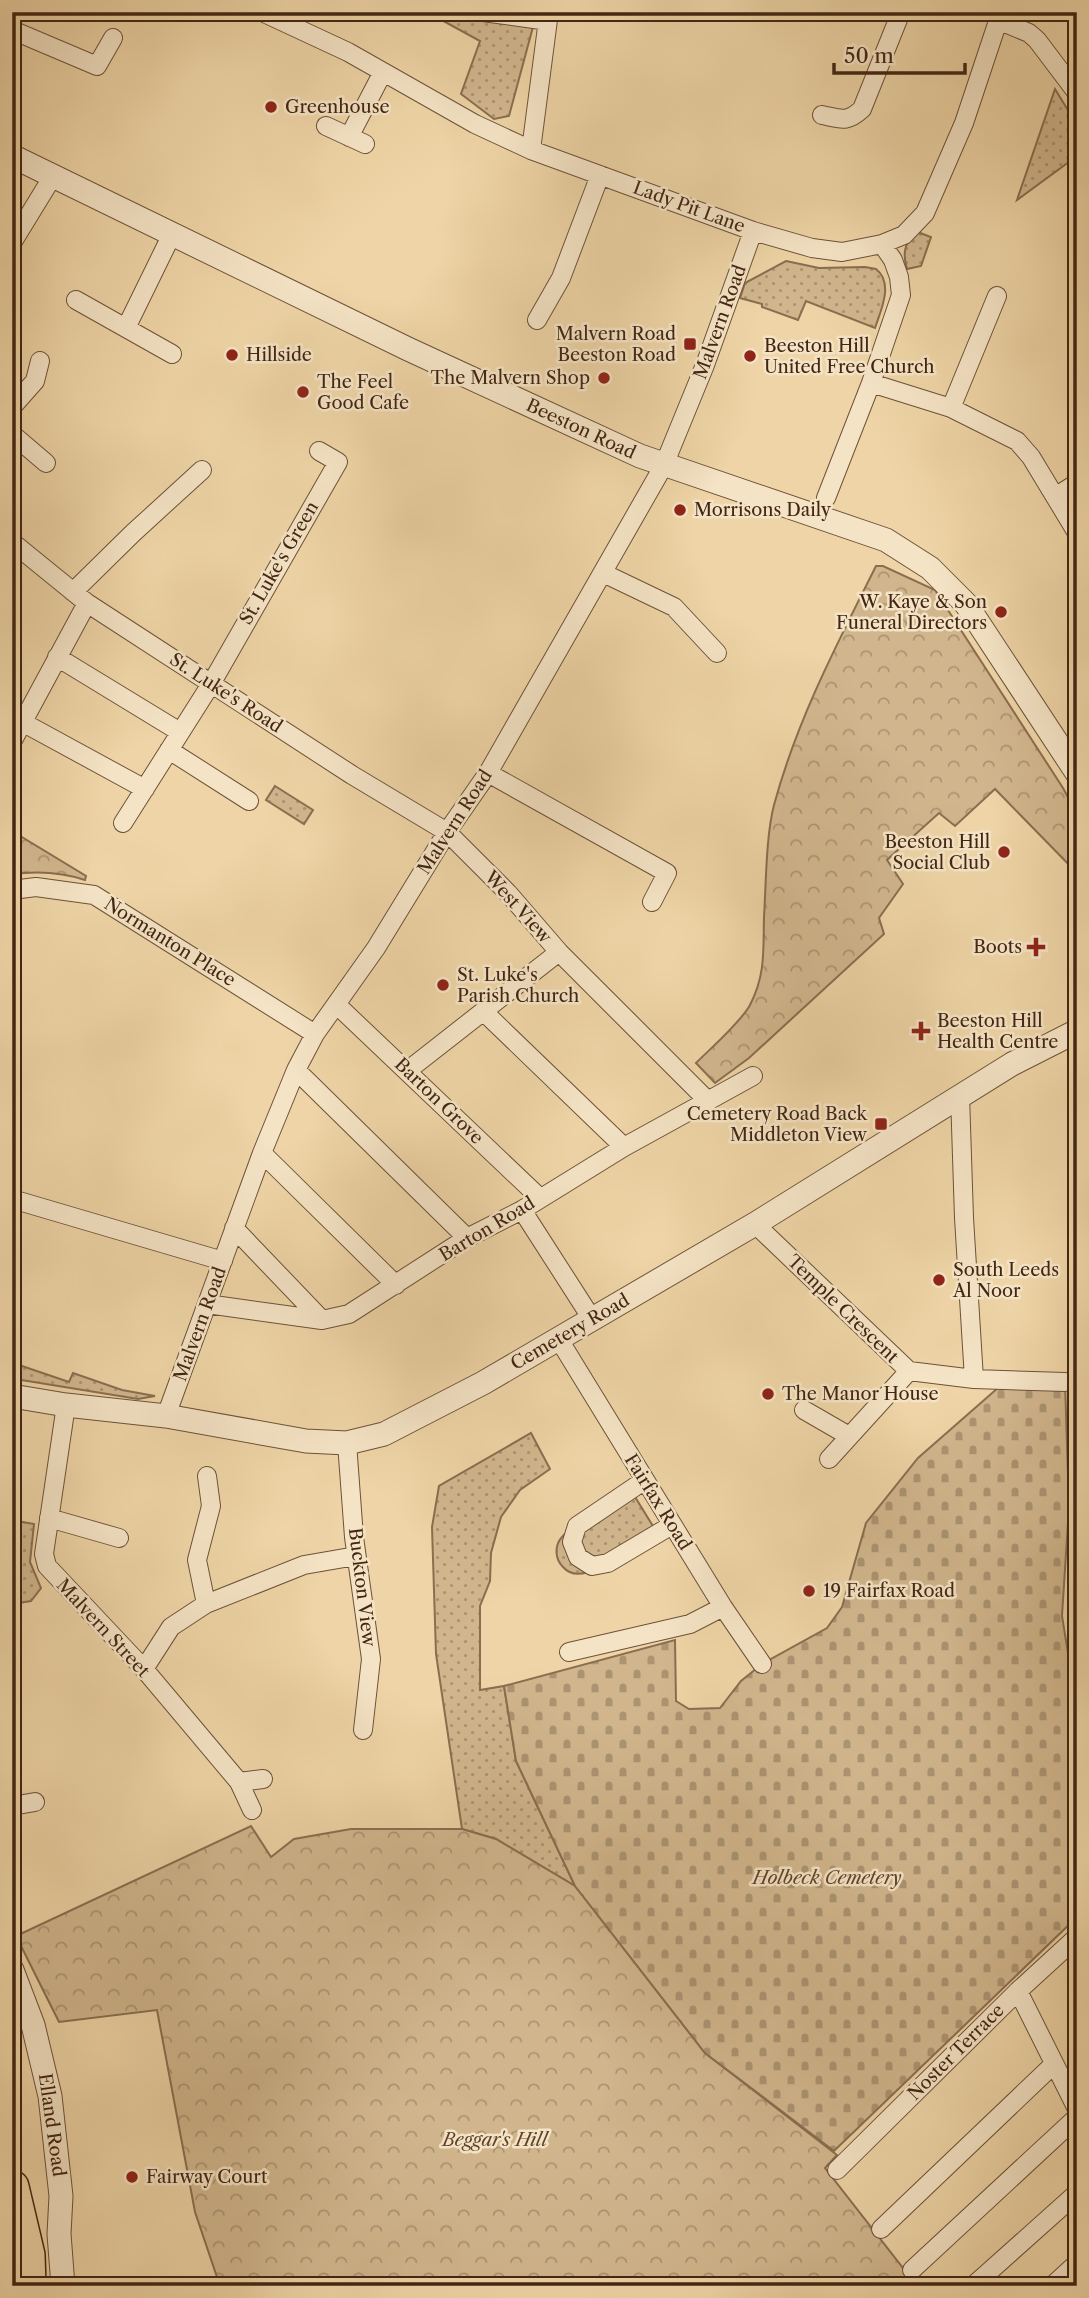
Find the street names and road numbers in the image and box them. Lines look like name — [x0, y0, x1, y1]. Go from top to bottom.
street label: Lady Pit Lane — [630, 177, 748, 237]
street label: Malvern Road — [689, 262, 751, 382]
street label: Beeston Road — [523, 394, 639, 464]
street label: St. Luke's Green — [235, 497, 323, 629]
street label: St. Luke's Road — [165, 648, 287, 738]
street label: Malvern Road — [413, 766, 497, 878]
street label: West View — [479, 866, 557, 948]
street label: Normanton Place — [100, 893, 240, 991]
street label: Barton Grove — [390, 1053, 488, 1149]
street label: Barton Road — [435, 1192, 539, 1266]
street label: Temple Crescent — [783, 1250, 904, 1368]
street label: Malvern Road — [169, 1264, 231, 1384]
street label: Cemetery Road — [507, 1289, 633, 1375]
street label: Fairfax Road — [620, 1450, 696, 1554]
street label: Buckton View — [344, 1526, 380, 1649]
street label: Malvern Street — [52, 1574, 155, 1682]
street label: Noster Terrace — [903, 1999, 1009, 2105]
street label: Elland Road — [34, 2072, 70, 2178]

